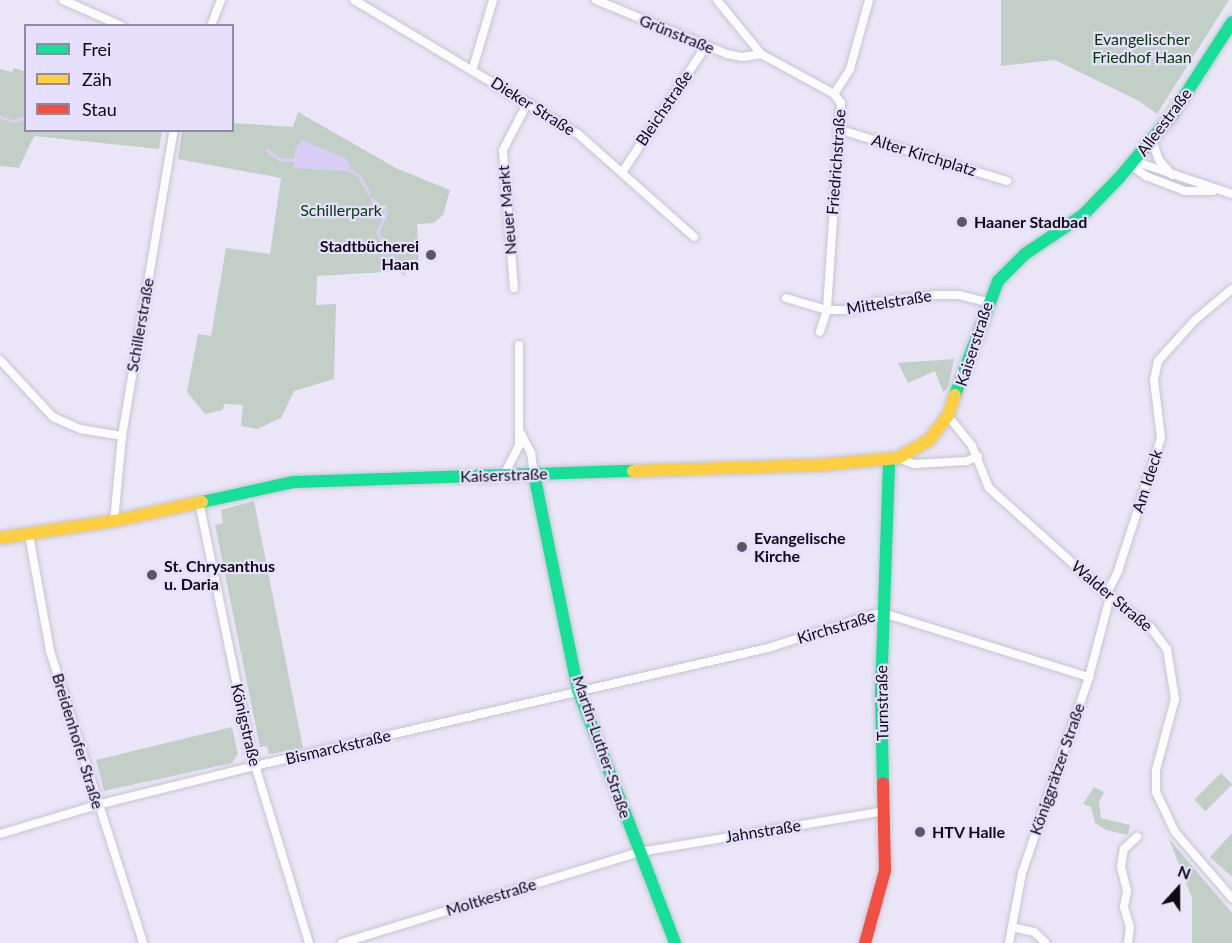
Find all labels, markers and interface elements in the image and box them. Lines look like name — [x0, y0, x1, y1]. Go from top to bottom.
street label: Grünstraße — [637, 10, 717, 58]
legend — [24, 24, 234, 132]
park label: Evangelischer Friedhof Haan — [1092, 29, 1192, 67]
text: Frei — [82, 38, 111, 60]
street label: Bleichstraße — [632, 67, 696, 149]
text: Zäh — [82, 68, 112, 90]
street label: Dieker Straße — [487, 72, 579, 140]
street label: Alleestraße — [1132, 85, 1196, 159]
text: Stau — [82, 98, 117, 120]
street label: Friedrichstraße — [823, 109, 849, 215]
street label: Alter Kirchplatz — [869, 130, 979, 180]
street label: Neuer Markt — [494, 164, 520, 256]
park label: Schillerpark — [300, 200, 382, 220]
place label: Haaner Stadbad — [974, 212, 1088, 232]
marker: Haaner Stadbad — [955, 215, 969, 229]
place label: Stadtbücherei Haan — [320, 236, 419, 274]
marker: Stadtbücherei Haan — [424, 248, 438, 262]
street label: Schillerstraße — [122, 277, 158, 373]
street label: Mittelstraße — [845, 286, 933, 318]
street label: Kaiserstraße — [951, 299, 997, 389]
street label: Am Ideck — [1128, 447, 1166, 515]
street label: Kaiserstraße — [460, 464, 548, 486]
place label: Evangelische Kirche — [754, 528, 846, 566]
marker: Evangelische Kirche — [735, 540, 749, 554]
place label: St. Chrysanthus u. Daria — [164, 556, 275, 594]
street label: Walder Straße — [1067, 556, 1157, 636]
marker: St. Chrysanthus u. Daria — [145, 568, 159, 582]
street label: Kirchstraße — [795, 606, 877, 648]
street label: Turnstraße — [872, 665, 892, 741]
street label: Breidenhofer Straße — [48, 671, 108, 811]
street label: Martin-Luther-Straße — [569, 673, 635, 821]
street label: Königstraße — [227, 682, 265, 768]
street label: Königgrätzer Straße — [1025, 700, 1089, 838]
street label: Bismarckstraße — [284, 726, 392, 768]
street label: Jahnstraße — [724, 816, 802, 846]
place label: HTV Halle — [932, 822, 1006, 842]
marker: HTV Halle — [913, 825, 927, 839]
north arrow — [1148, 859, 1208, 919]
text: N — [1175, 861, 1194, 883]
street label: Moltkestraße — [444, 874, 538, 920]

